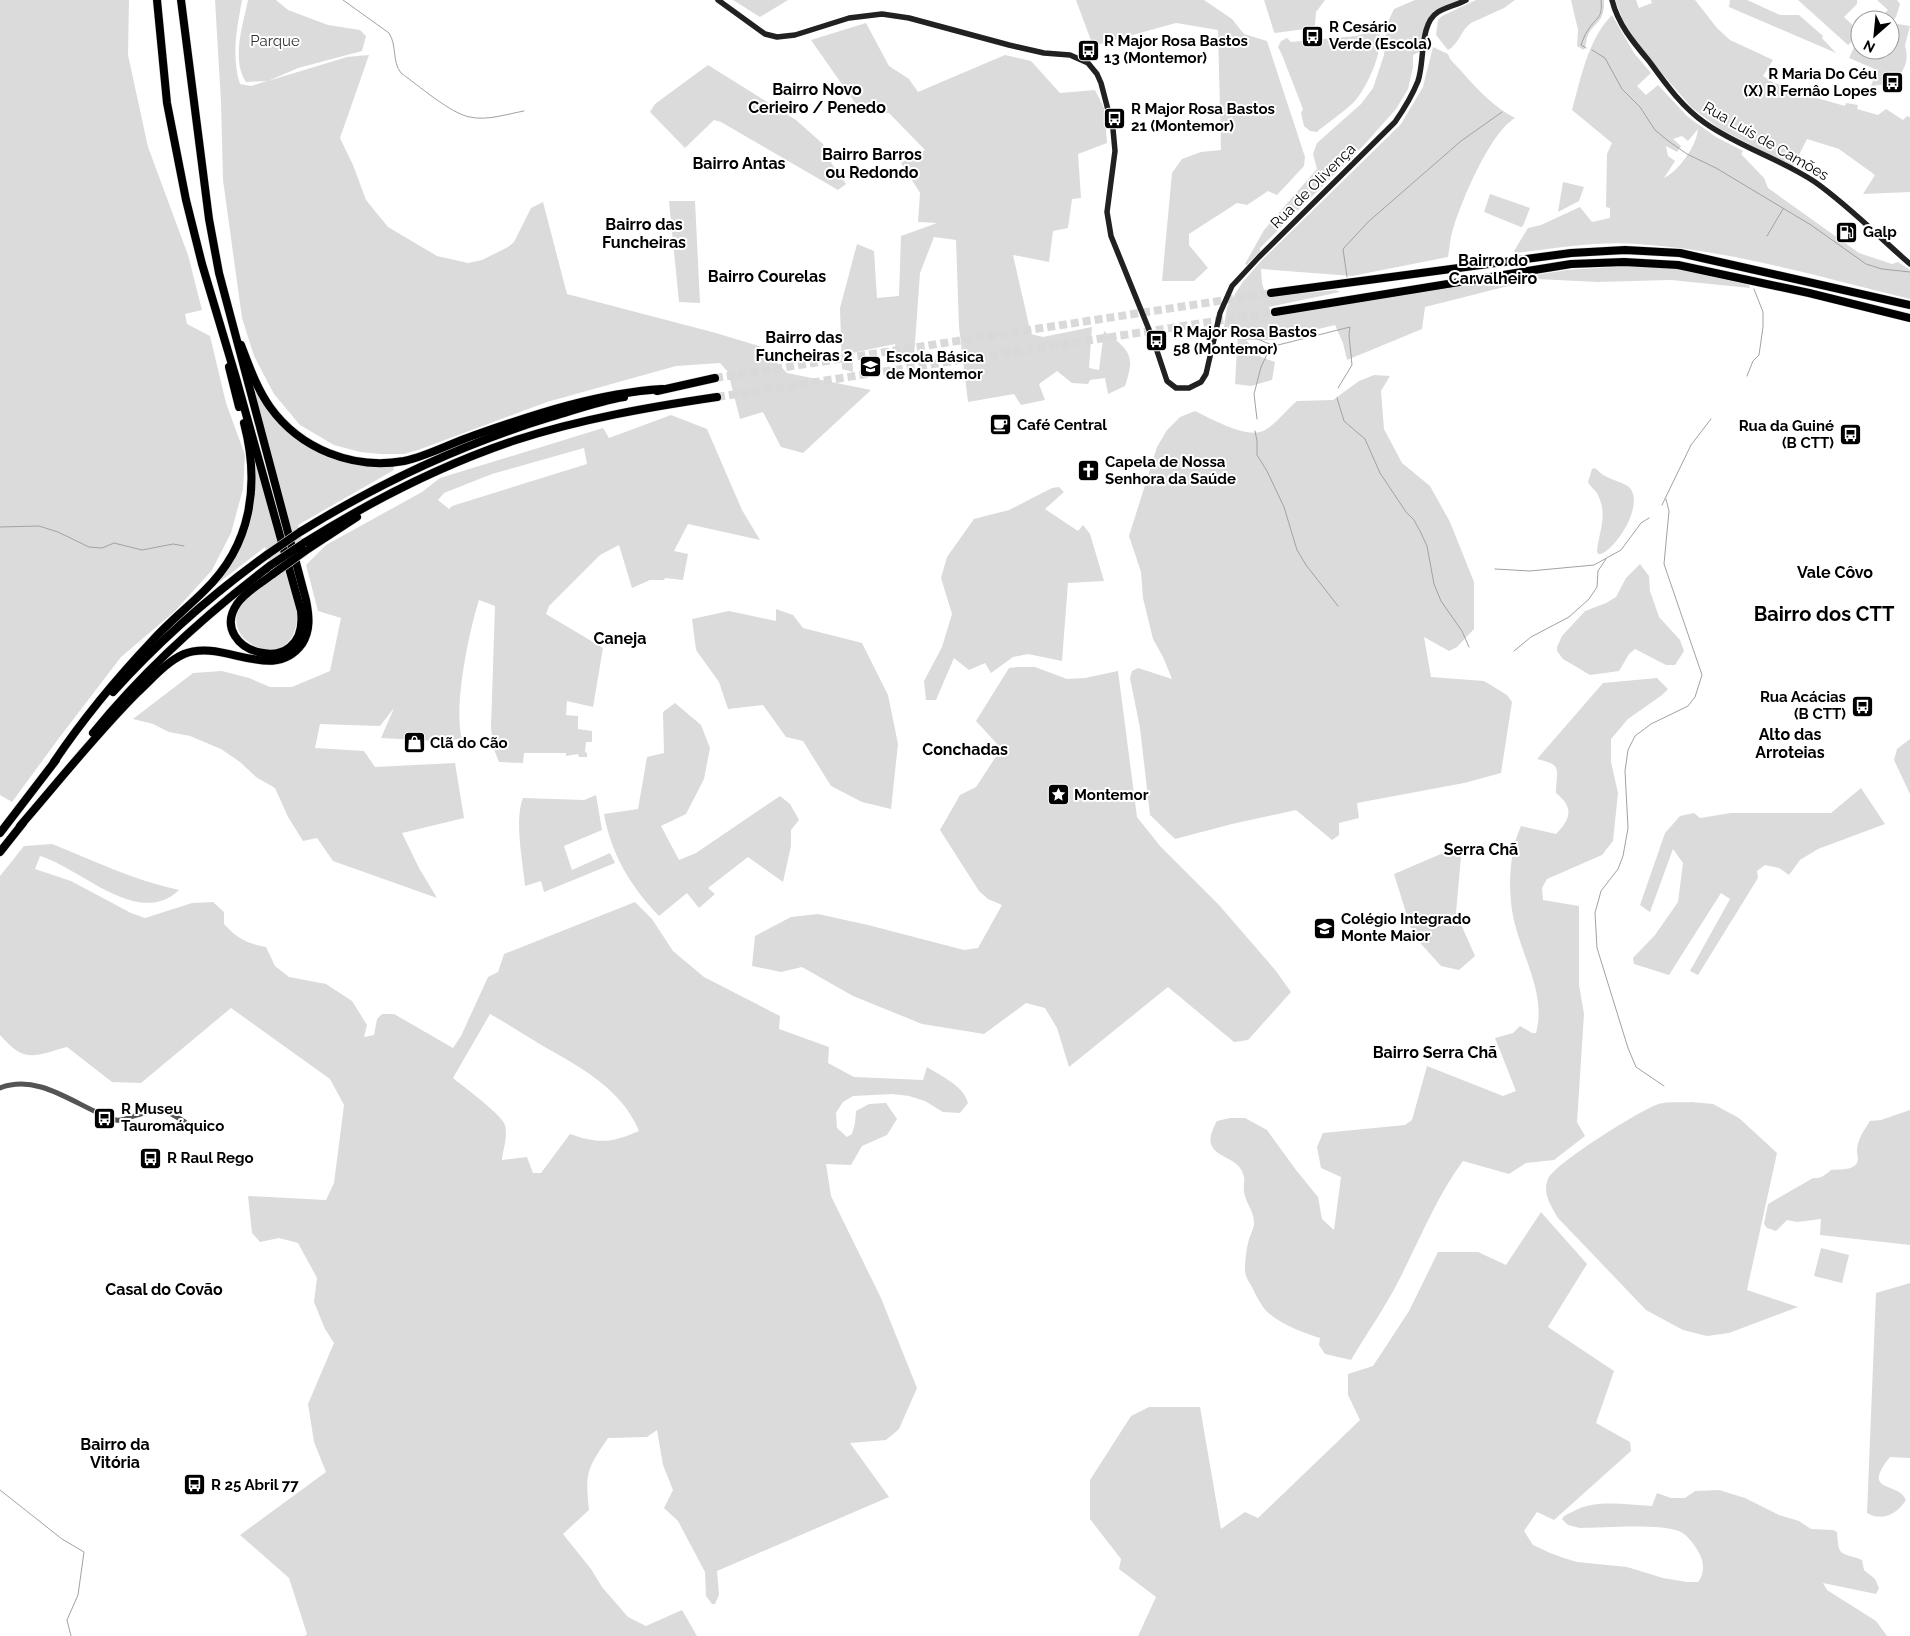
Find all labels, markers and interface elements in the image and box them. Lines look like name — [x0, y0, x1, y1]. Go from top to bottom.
north arrow — [1850, 10, 1900, 60]
place label: R Cesário Verde (Escola) — [1329, 18, 1432, 53]
bus stop icon: R Cesário Verde (Escola) — [1301, 24, 1325, 48]
park label: Parque — [250, 32, 300, 50]
place label: R Major Rosa Bastos 13 (Montemor) — [1104, 32, 1248, 67]
text: N — [1861, 37, 1877, 56]
bus stop icon: R Major Rosa Bastos 13 (Montemor) — [1076, 38, 1100, 62]
place label: R Maria Do Céu (X) R Fernâo Lopes — [1743, 65, 1877, 100]
bus stop icon: R Maria Do Céu (X) R Fernâo Lopes — [1881, 71, 1905, 95]
district label: Bairro Novo Cerieiro / Penedo — [748, 80, 886, 117]
street label: Rua Luís de Camões — [1700, 98, 1832, 184]
place label: R Major Rosa Bastos 21 (Montemor) — [1131, 100, 1275, 135]
bus stop icon: R Major Rosa Bastos 21 (Montemor) — [1103, 106, 1127, 130]
street label: Rua de Olivença — [1267, 140, 1359, 232]
district label: Bairro Barros ou Redondo — [822, 145, 922, 182]
district label: Bairro Antas — [692, 154, 786, 173]
district label: Bairro das Funcheiras — [602, 215, 686, 252]
fuel station icon: Galp — [1835, 220, 1859, 244]
place label: Galp — [1863, 223, 1897, 241]
district label: Bairro do Carvalheiro — [1449, 251, 1537, 288]
district label: Bairro Courelas — [708, 267, 826, 286]
place label: R Major Rosa Bastos 58 (Montemor) — [1173, 323, 1317, 358]
district label: Bairro das Funcheiras 2 — [756, 328, 852, 365]
bus stop icon: R Major Rosa Bastos 58 (Montemor) — [1145, 329, 1169, 353]
place label: Escola Básica de Montemor — [886, 348, 984, 383]
school or university icon: Escola Básica de Montemor — [858, 354, 882, 378]
cafe icon: Café Central — [989, 413, 1013, 437]
place label: Café Central — [1017, 416, 1107, 434]
place label: Rua da Guiné (B CTT) — [1739, 417, 1834, 452]
bus stop icon: Rua da Guiné (B CTT) — [1838, 423, 1862, 447]
place label: Capela de Nossa Senhora da Saúde — [1105, 453, 1236, 488]
church icon: Capela de Nossa Senhora da Saúde — [1077, 459, 1101, 483]
district label: Vale Côvo — [1797, 563, 1873, 582]
district label: Bairro dos CTT — [1754, 602, 1895, 626]
district label: Caneja — [594, 629, 646, 648]
place label: Rua Acácias (B CTT) — [1760, 688, 1846, 723]
bus stop icon: Rua Acácias (B CTT) — [1850, 694, 1874, 718]
district label: Alto das Arroteias — [1755, 725, 1825, 762]
shop icon: Clã do Cão — [402, 731, 426, 755]
place label: Clã do Cão — [430, 734, 508, 752]
district label: Conchadas — [922, 740, 1008, 759]
place icon: Montemor — [1046, 783, 1070, 807]
place label: Montemor — [1074, 786, 1149, 804]
district label: Serra Chã — [1444, 840, 1518, 859]
place label: Colégio Integrado Monte Maior — [1341, 910, 1471, 945]
school or university icon: Colégio Integrado Monte Maior — [1313, 916, 1337, 940]
district label: Bairro Serra Chã — [1373, 1043, 1497, 1062]
place label: R Museu Tauromáquico — [121, 1100, 224, 1135]
bus stop icon: R Museu Tauromáquico — [93, 1106, 117, 1130]
bus stop icon: R Raul Rego — [139, 1146, 163, 1170]
place label: R Raul Rego — [167, 1149, 254, 1167]
district label: Casal do Covão — [105, 1280, 223, 1299]
district label: Bairro da Vitória — [80, 1435, 150, 1472]
bus stop icon: R 25 Abril 77 — [183, 1473, 207, 1497]
place label: R 25 Abril 77 — [211, 1476, 299, 1494]

